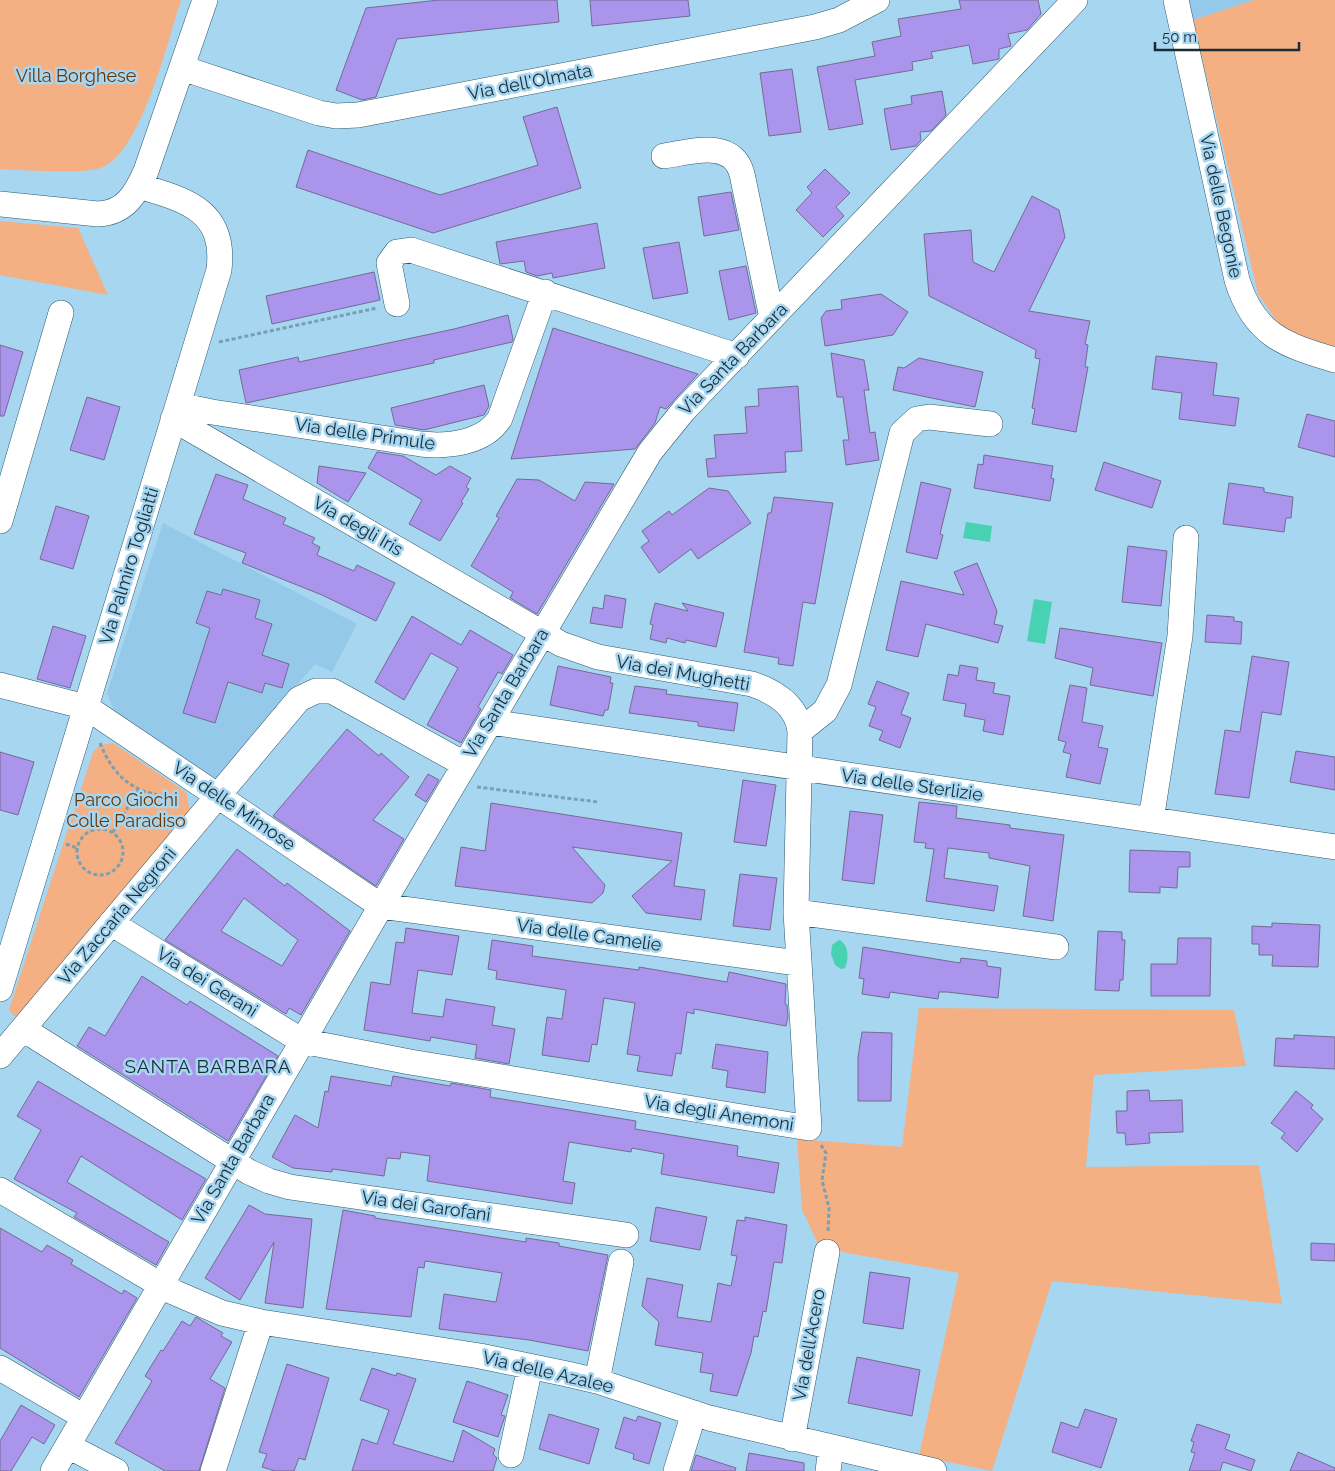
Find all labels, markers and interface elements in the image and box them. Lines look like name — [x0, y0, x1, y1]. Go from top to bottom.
scale bar — [1155, 20, 1299, 52]
text: 50 m — [1162, 28, 1197, 46]
street label: Via dell'Olmata — [466, 59, 594, 104]
park label: Villa Borghese — [16, 65, 137, 86]
street label: Via delle Begonie — [1196, 132, 1247, 280]
street label: Via Santa Barbara — [674, 298, 791, 419]
street label: Via delle Primule — [294, 413, 437, 454]
street label: Via Palmiro Togliatti — [95, 485, 162, 647]
street label: Via degli Iris — [310, 491, 407, 560]
street label: Via Santa Barbara — [459, 624, 552, 761]
street label: Via dei Mughetti — [615, 650, 752, 695]
street label: Via delle Mimose — [169, 757, 300, 855]
street label: Via delle Sterlizie — [840, 764, 985, 805]
park label: Parco Giochi Colle Paradiso — [66, 789, 186, 831]
street label: Via Zaccaria Negroni — [53, 843, 180, 988]
street label: Via delle Camelie — [515, 914, 663, 955]
street label: Via dei Gerani — [153, 942, 262, 1021]
district label: SANTA BARBARA — [124, 1055, 292, 1077]
street label: Via Santa Barbara — [187, 1090, 278, 1228]
street label: Via degli Anemoni — [643, 1090, 795, 1135]
street label: Via dei Garofani — [360, 1186, 492, 1225]
street label: Via dell'Acero — [788, 1287, 829, 1402]
street label: Via delle Azalee — [481, 1346, 616, 1397]

